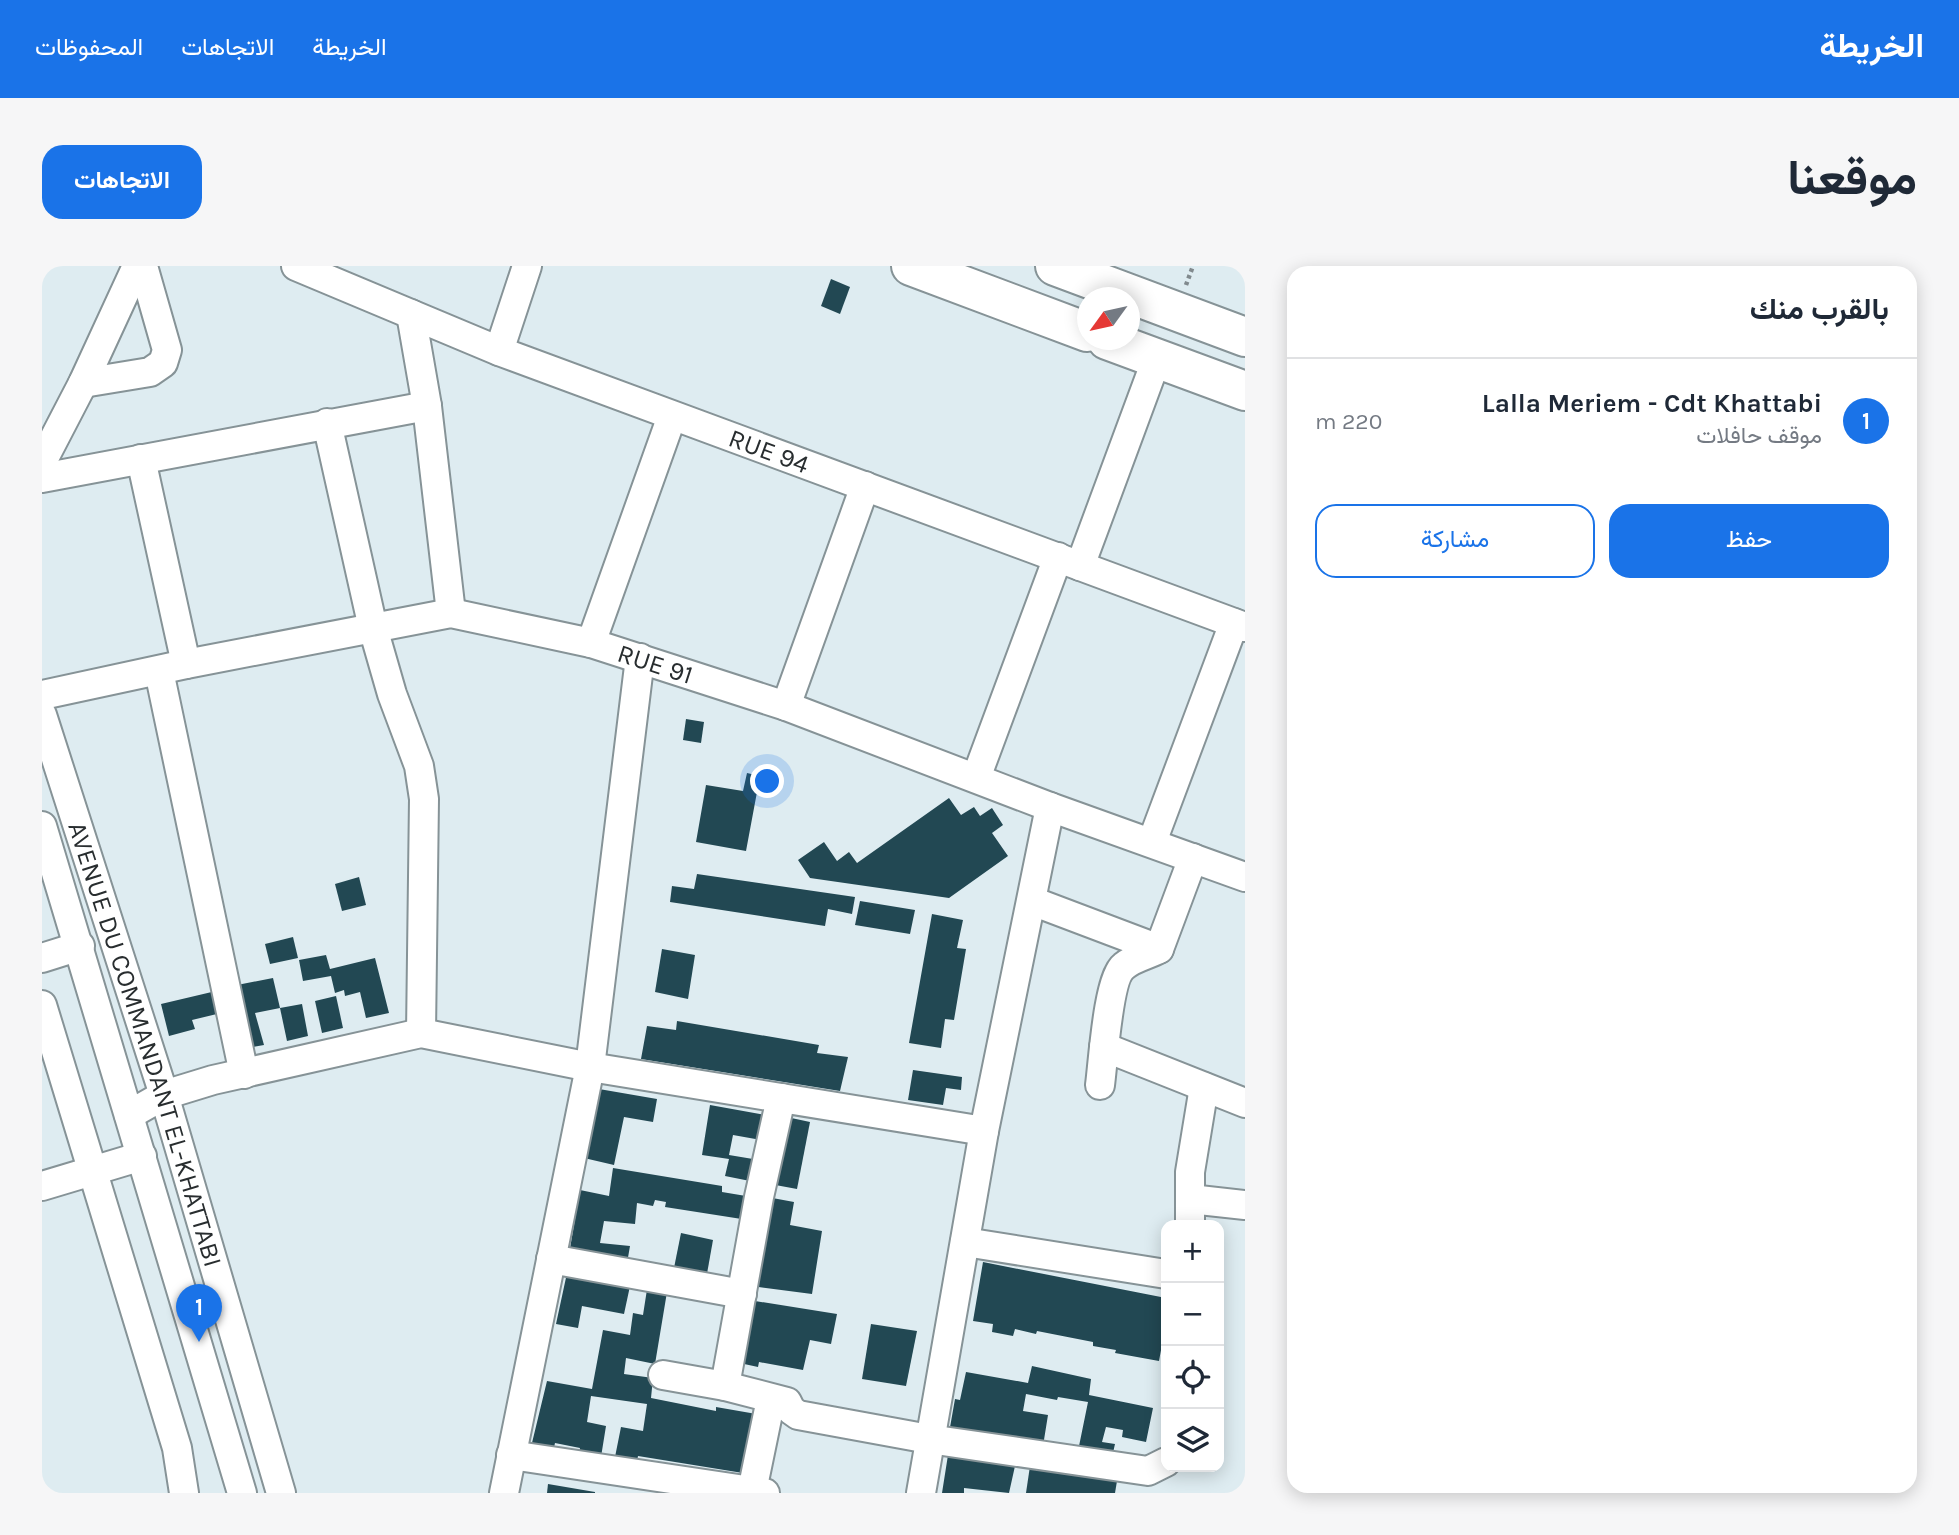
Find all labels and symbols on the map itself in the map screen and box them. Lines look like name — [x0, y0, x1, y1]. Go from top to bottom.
north arrow — [1077, 287, 1140, 350]
street label: RUE 94 — [724, 422, 813, 480]
street label: RUE 91 — [614, 638, 697, 691]
your location — [750, 764, 784, 798]
street label: AVENUE DU COMMANDANT EL-KHATTABI — [61, 818, 229, 1270]
pin: 1 — [176, 1284, 222, 1342]

